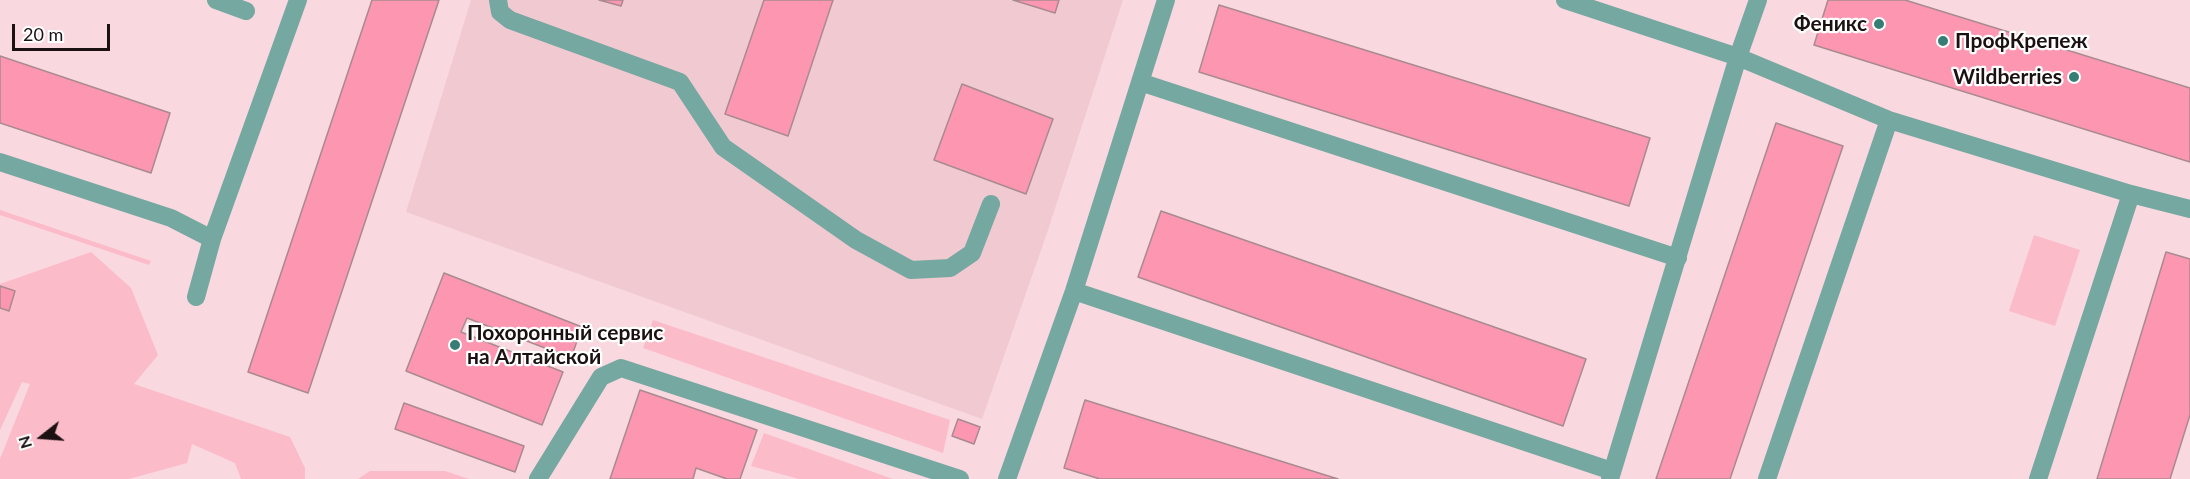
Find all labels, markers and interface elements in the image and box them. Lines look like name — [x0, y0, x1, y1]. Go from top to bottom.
place label: Феникс — [1794, 11, 1867, 37]
scale bar — [15, 12, 112, 50]
marker: Феникс — [1872, 17, 1886, 31]
text: 20 m — [23, 23, 63, 45]
place label: ПрофКрепеж — [1955, 28, 2088, 54]
marker: ПрофКрепеж — [1936, 34, 1950, 48]
place label: Wildberries — [1953, 64, 2062, 90]
marker: Wildberries — [2067, 70, 2081, 84]
place label: Похоронный сервис на Алтайской — [467, 320, 663, 370]
marker: Похоронный сервис на Алтайской — [448, 338, 462, 352]
north arrow — [12, 407, 72, 467]
text: N — [13, 434, 35, 451]

